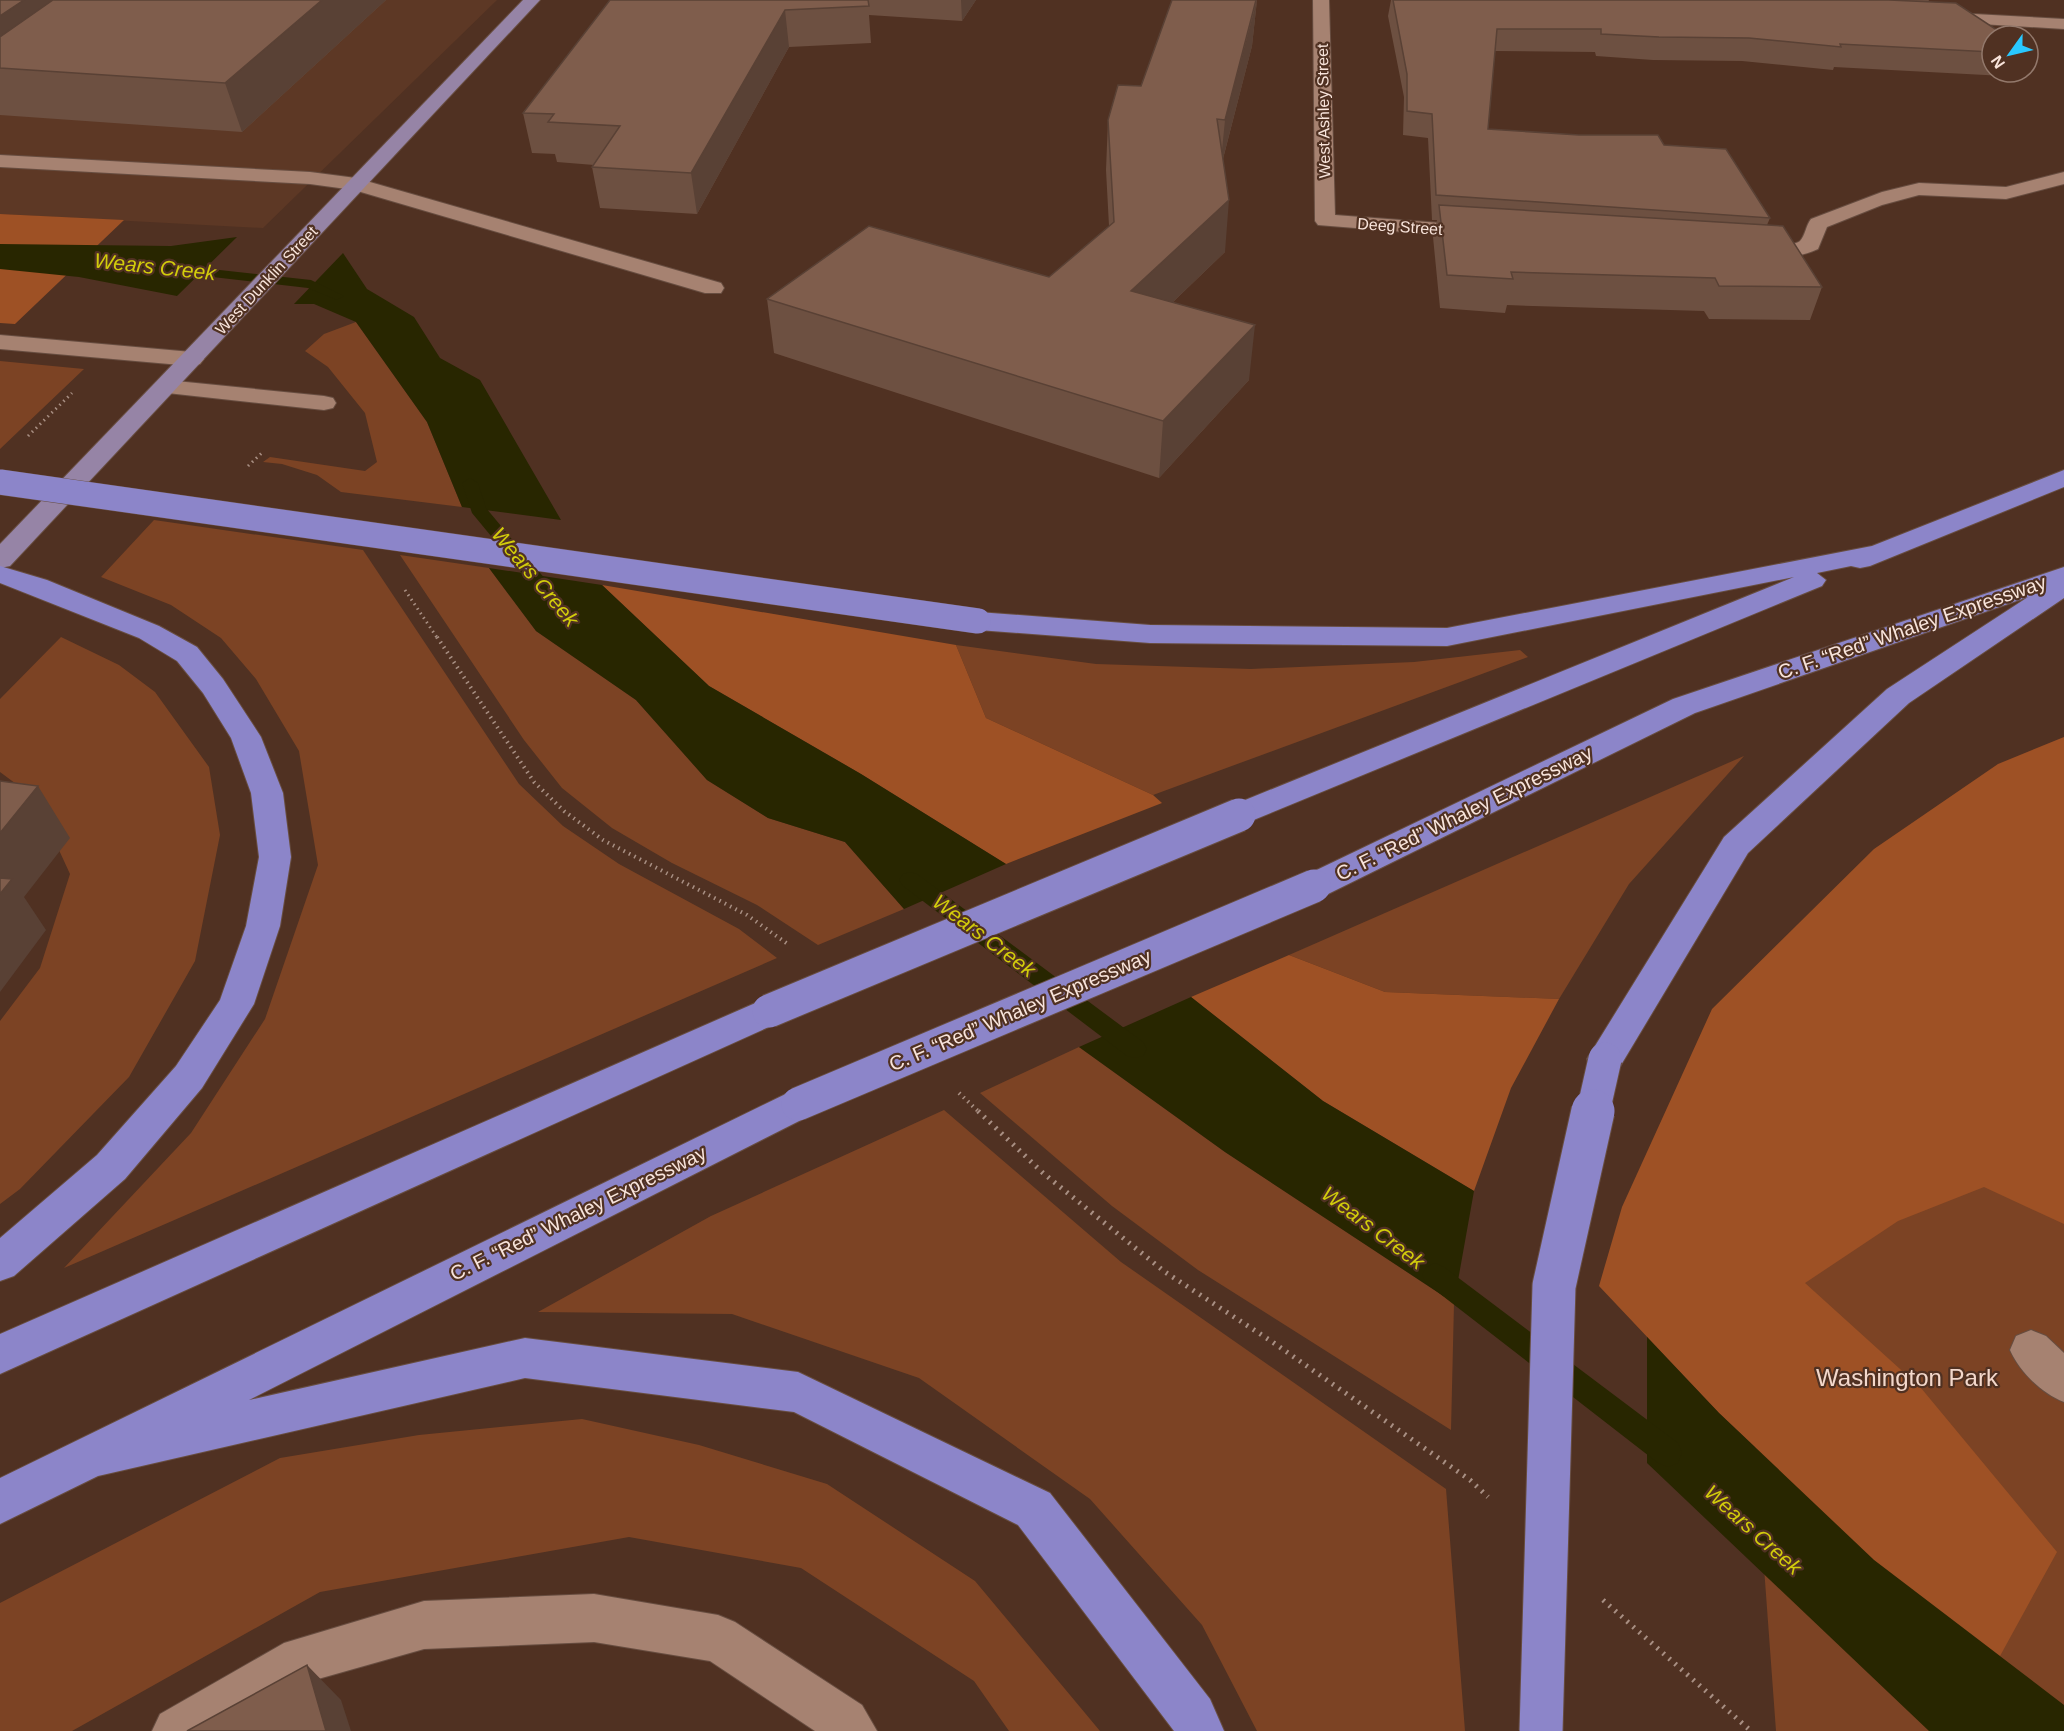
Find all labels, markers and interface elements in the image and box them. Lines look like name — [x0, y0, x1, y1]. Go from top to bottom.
north arrow — [1980, 24, 2040, 84]
street label: West Ashley Street — [1314, 43, 1333, 179]
text: N — [1988, 53, 2008, 72]
street label: Deeg Street — [1357, 215, 1444, 238]
street label: West Dunklin Street — [212, 223, 321, 338]
water label: Wears Creek — [93, 249, 218, 284]
water label: Wears Creek — [487, 522, 584, 632]
street label: C. F. “Red” Whaley Expressway — [1775, 571, 2049, 683]
street label: C. F. “Red” Whaley Expressway — [1332, 741, 1596, 885]
water label: Wears Creek — [929, 890, 1041, 982]
street label: C. F. “Red” Whaley Expressway — [886, 945, 1154, 1075]
street label: C. F. “Red” Whaley Expressway — [446, 1141, 710, 1285]
water label: Wears Creek — [1318, 1182, 1430, 1274]
park label: Washington Park — [1816, 1364, 1999, 1391]
water label: Wears Creek — [1700, 1480, 1808, 1580]

